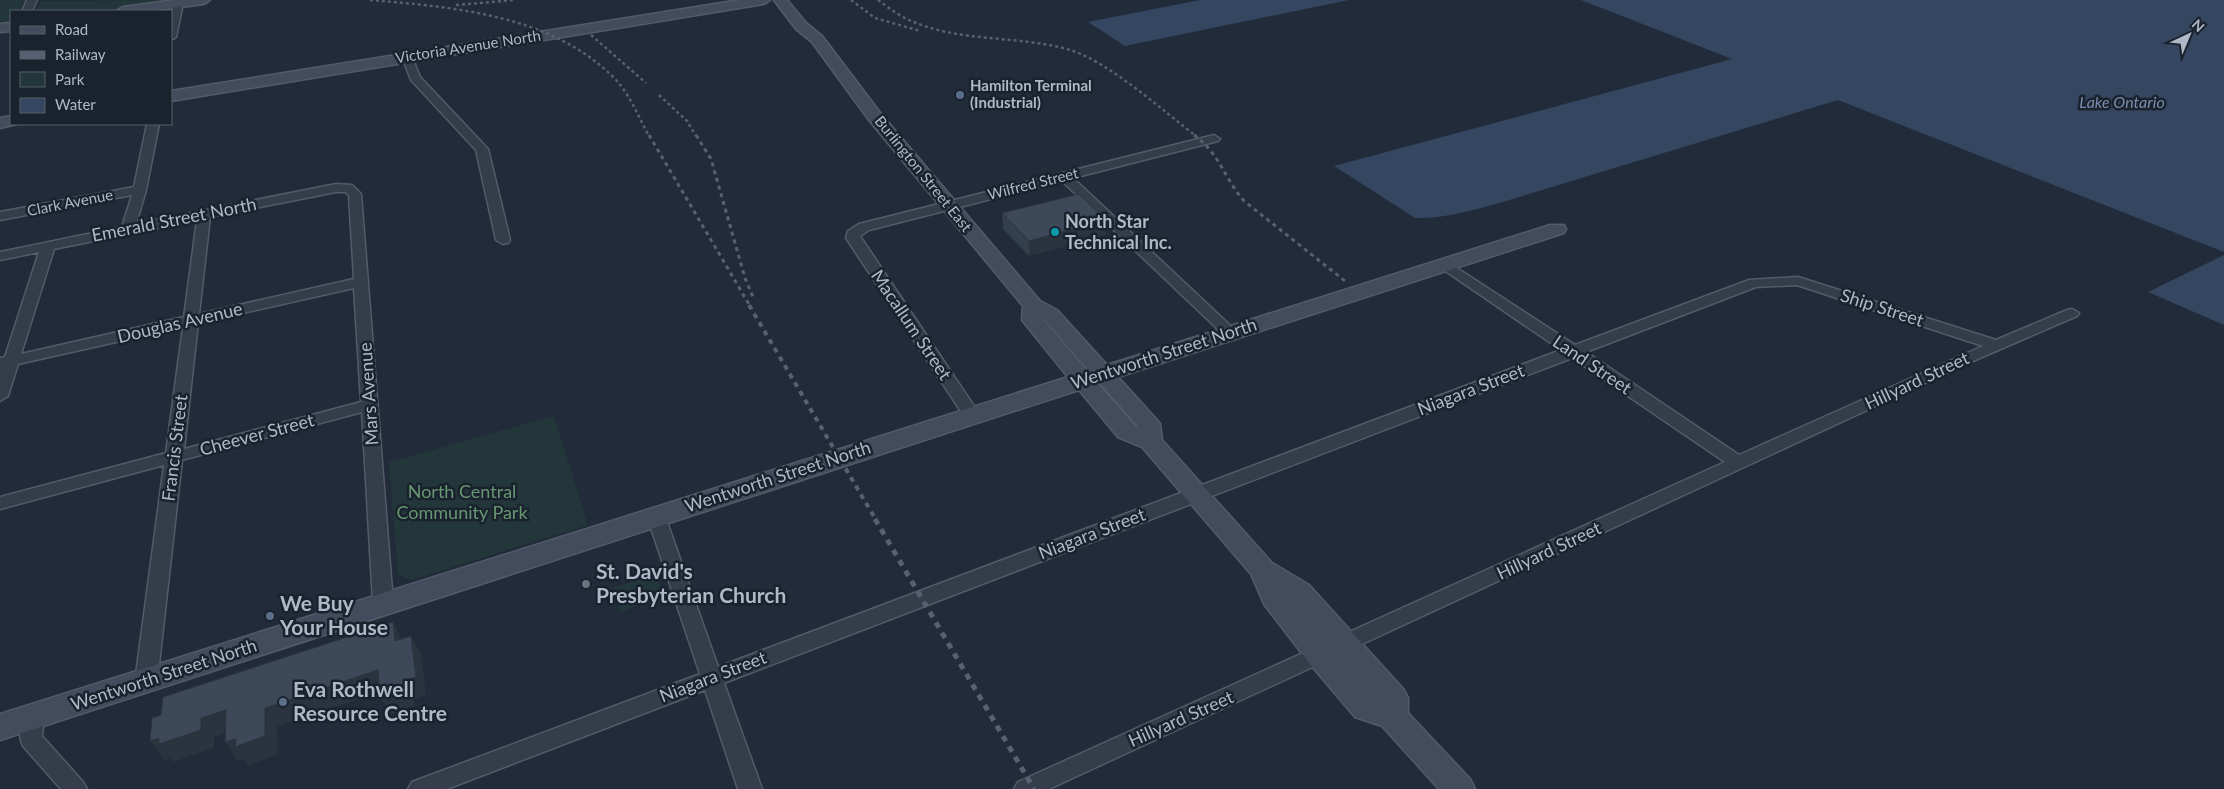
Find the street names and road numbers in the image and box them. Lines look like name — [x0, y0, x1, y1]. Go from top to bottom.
street label: Victoria Avenue North — [394, 26, 542, 66]
street label: Burlington Street East — [871, 112, 976, 235]
street label: Wilfred Street — [986, 163, 1081, 203]
street label: Clark Avenue — [25, 185, 114, 219]
street label: Emerald Street North — [90, 192, 258, 246]
street label: Macallum Street — [867, 265, 957, 384]
street label: Ship Street — [1838, 283, 1927, 331]
street label: Douglas Avenue — [115, 297, 244, 347]
street label: Wentworth Street North — [1068, 313, 1259, 394]
street label: Land Street — [1549, 330, 1637, 399]
street label: Mars Avenue — [353, 342, 383, 446]
street label: Hillyard Street — [1861, 346, 1973, 414]
street label: Niagara Street — [1414, 358, 1528, 420]
street label: Francis Street — [157, 393, 192, 503]
street label: Cheever Street — [197, 408, 317, 460]
street label: Wentworth Street North — [682, 436, 873, 517]
street label: Niagara Street — [1035, 502, 1149, 564]
street label: Hillyard Street — [1493, 516, 1605, 584]
street label: Wentworth Street North — [68, 634, 259, 715]
street label: Niagara Street — [656, 645, 770, 707]
street label: Hillyard Street — [1125, 685, 1237, 751]

